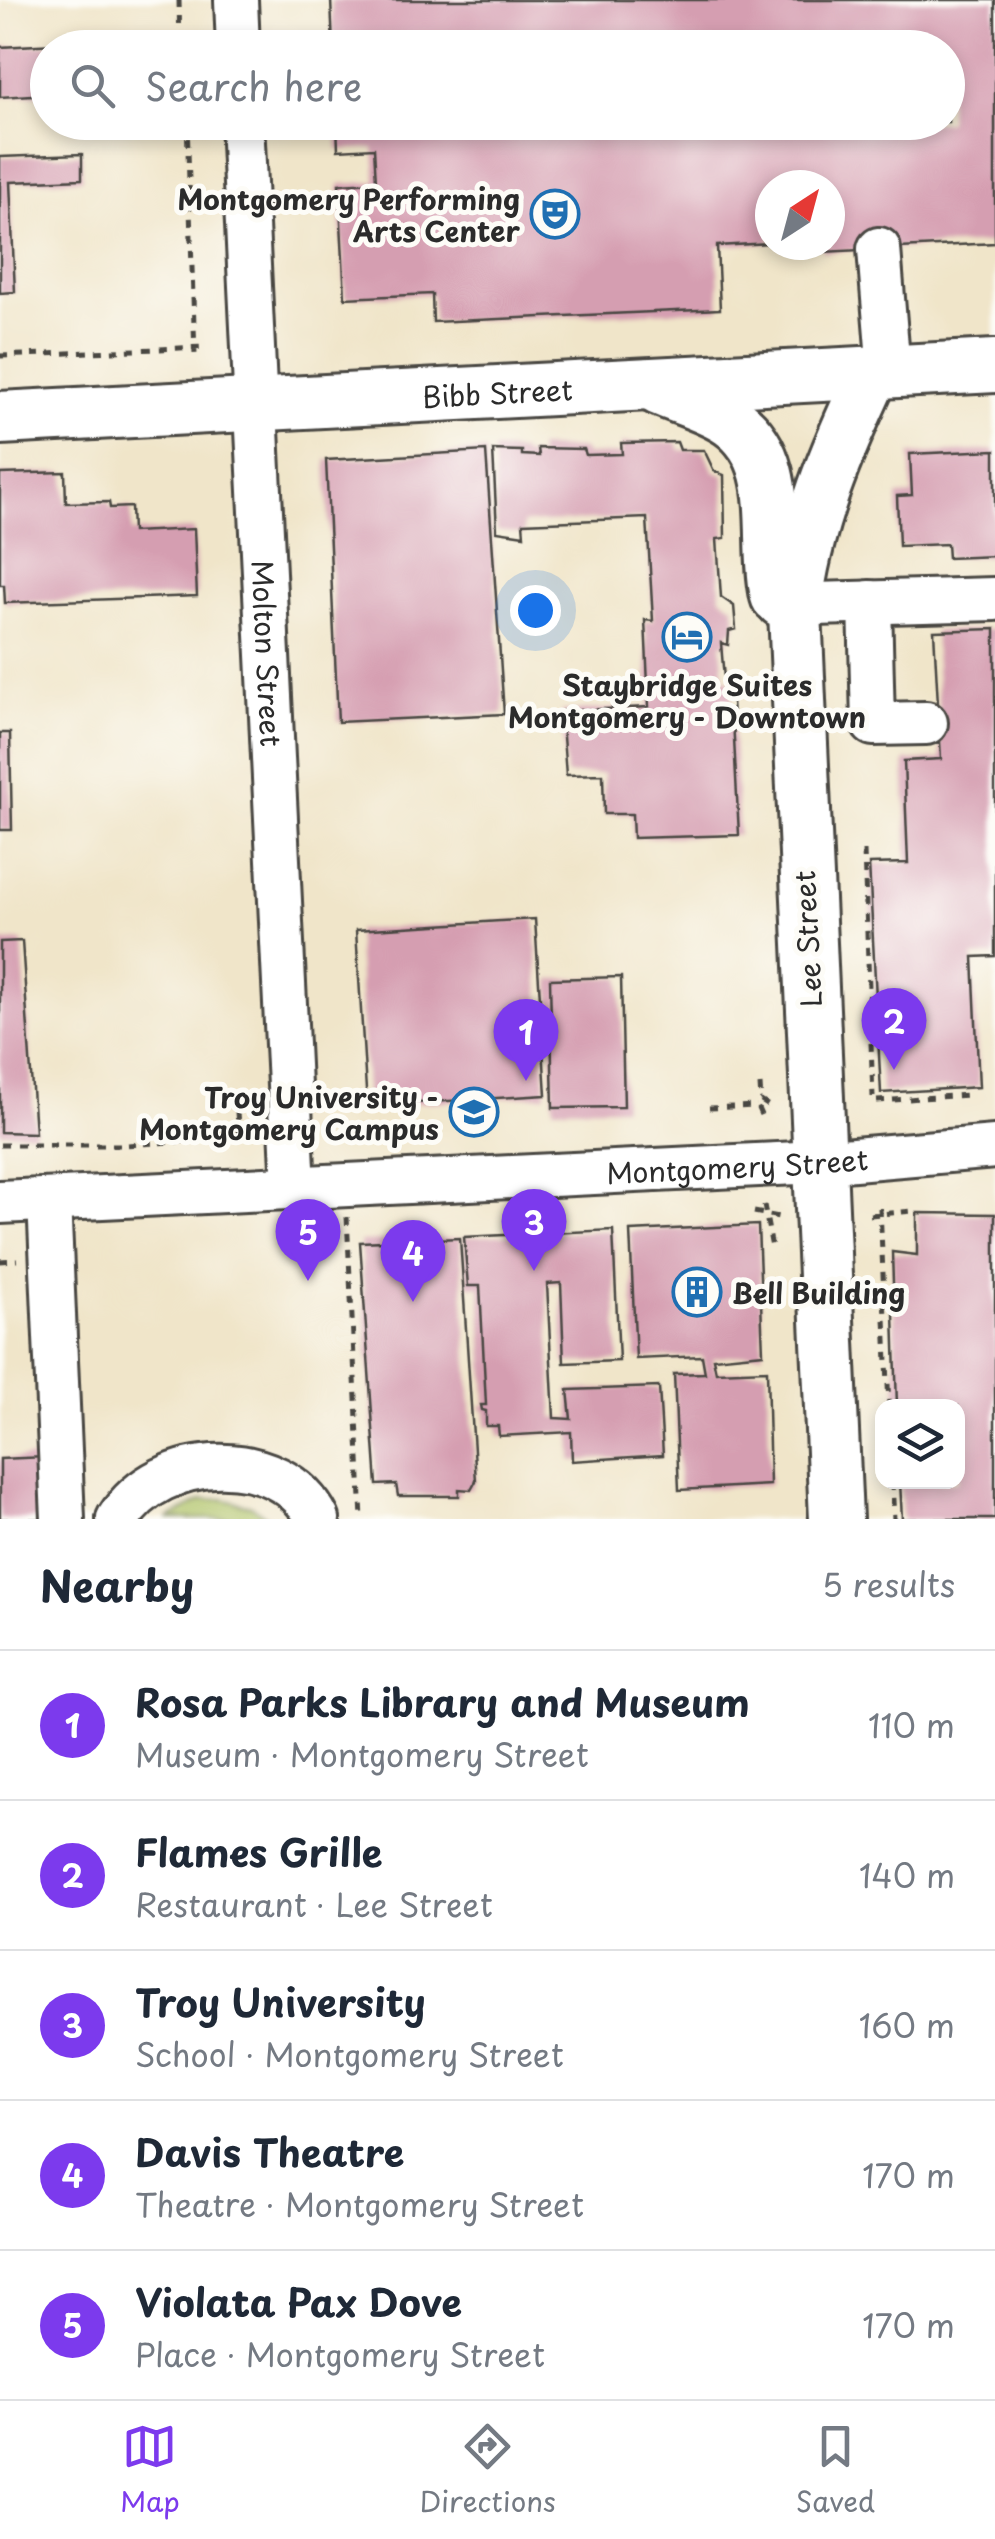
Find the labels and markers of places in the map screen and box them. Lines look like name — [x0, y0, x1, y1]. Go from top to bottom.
place label: Montgomery Performing Arts Center — [177, 177, 521, 252]
theatre icon: Montgomery Performing Arts Center — [529, 188, 581, 240]
hotel icon: Staybridge Suites Montgomery - Downtown — [661, 611, 713, 663]
place label: Staybridge Suites Montgomery - Downtown — [508, 663, 866, 738]
pin: 2 — [862, 988, 926, 1070]
pin: 1 — [494, 998, 558, 1081]
place label: Troy University - Montgomery Campus — [139, 1075, 439, 1150]
school or university icon: Troy University - Montgomery Campus — [448, 1086, 500, 1138]
pin: 3 — [502, 1188, 566, 1271]
pin: 5 — [276, 1198, 340, 1281]
pin: 4 — [380, 1220, 446, 1302]
building icon: Bell Building — [671, 1266, 723, 1318]
place label: Bell Building — [732, 1271, 905, 1314]

